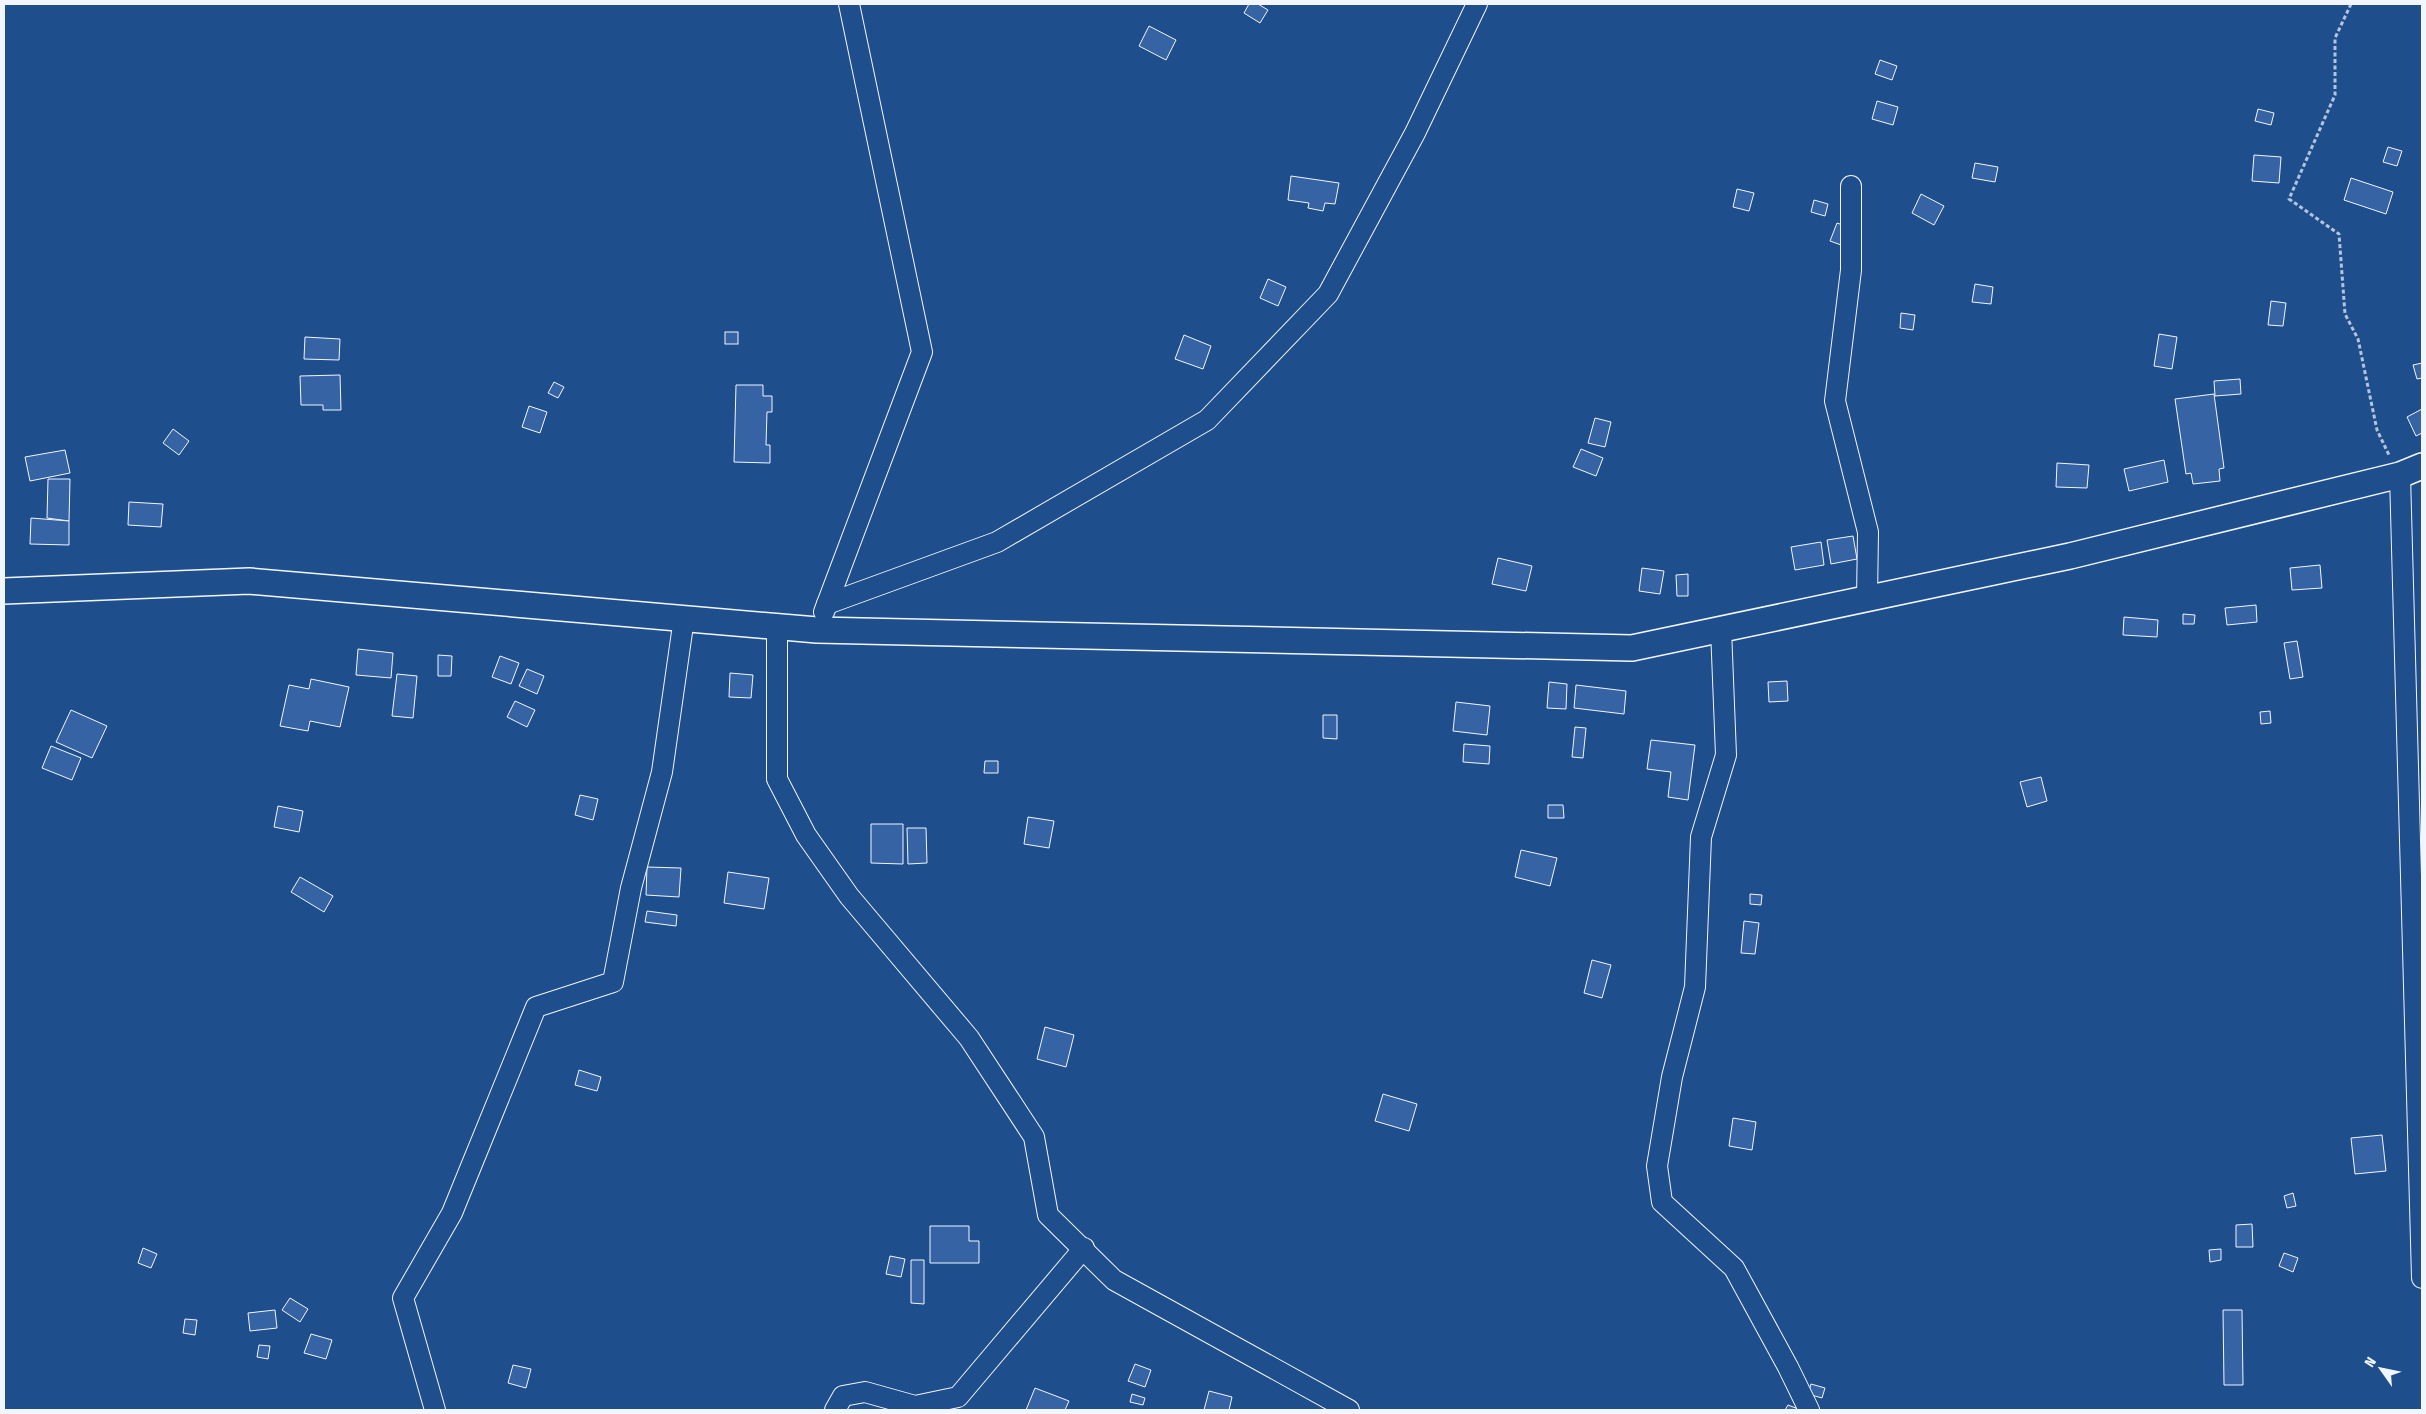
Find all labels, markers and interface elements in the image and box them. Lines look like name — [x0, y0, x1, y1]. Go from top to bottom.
north arrow — [2356, 1344, 2406, 1394]
text: N — [2361, 1354, 2380, 1370]

